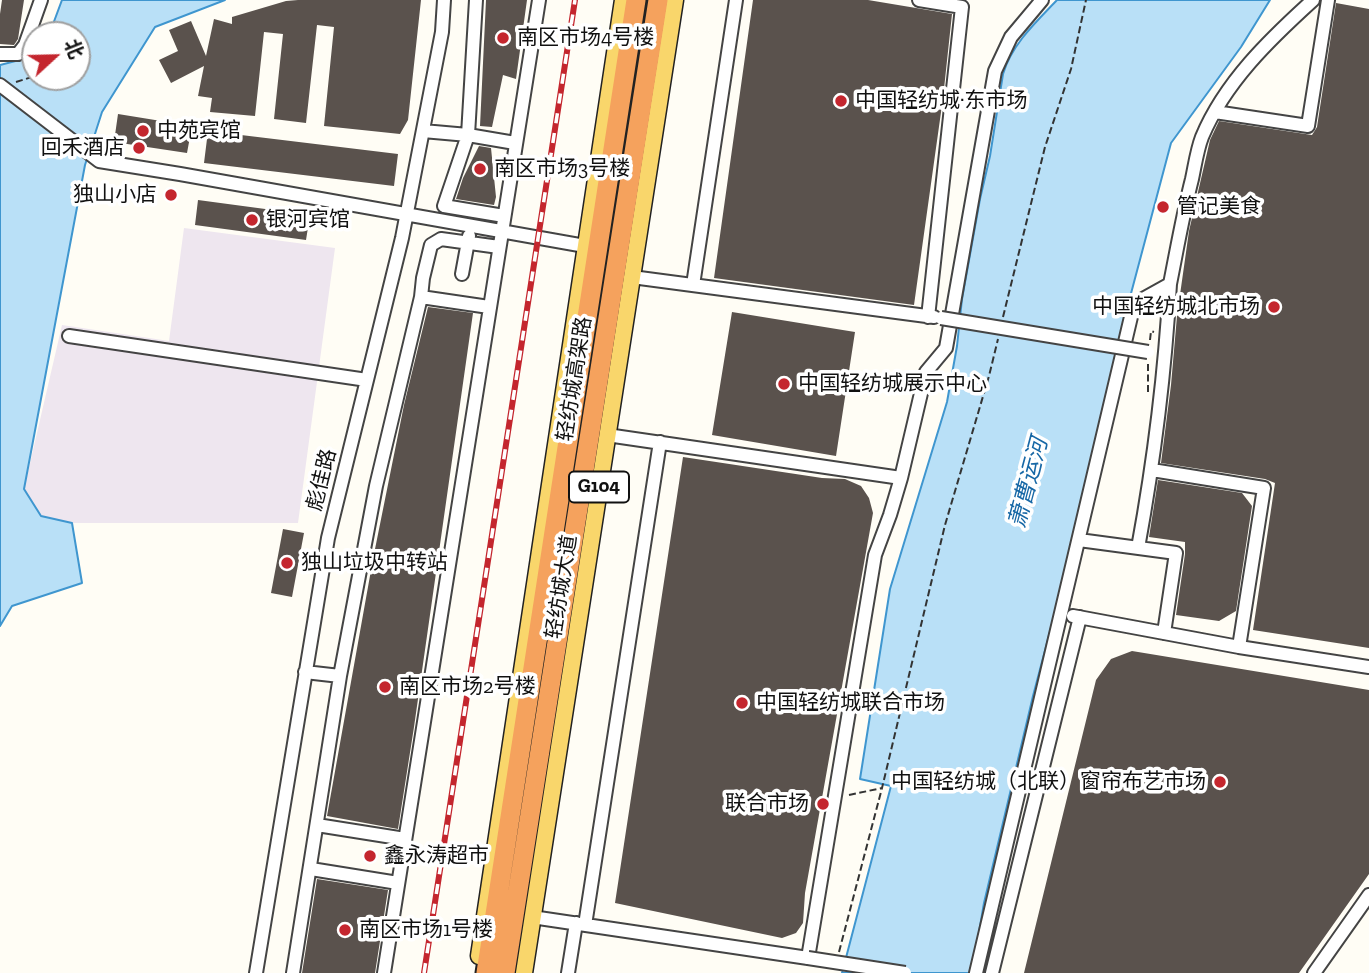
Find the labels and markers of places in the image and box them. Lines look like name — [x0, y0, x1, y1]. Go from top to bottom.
place label: 南区市场4号楼 — [517, 25, 654, 51]
marker: 南区市场4号楼 — [495, 30, 511, 46]
place label: 中国轻纺城·东市场 — [855, 88, 1028, 114]
marker: 中国轻纺城·东市场 — [833, 93, 849, 109]
place label: 中苑宾馆 — [157, 118, 241, 144]
marker: 中苑宾馆 — [135, 123, 151, 139]
place label: 回禾酒店 — [41, 135, 125, 161]
marker: 回禾酒店 — [131, 140, 147, 156]
place label: 南区市场3号楼 — [494, 156, 630, 182]
marker: 南区市场3号楼 — [472, 161, 488, 177]
place label: 独山小店 — [73, 182, 157, 208]
marker: 独山小店 — [163, 187, 179, 203]
place label: 管记美食 — [1177, 194, 1261, 220]
marker: 管记美食 — [1155, 199, 1171, 215]
place label: 银河宾馆 — [266, 207, 350, 233]
marker: 银河宾馆 — [244, 212, 260, 228]
place label: 中国轻纺城北市场 — [1092, 294, 1260, 320]
marker: 中国轻纺城北市场 — [1266, 299, 1282, 315]
place label: 中国轻纺城展示中心 — [798, 371, 987, 397]
marker: 中国轻纺城展示中心 — [776, 376, 792, 392]
place label: 独山垃圾中转站 — [301, 550, 448, 576]
marker: 独山垃圾中转站 — [279, 555, 295, 571]
place label: 南区市场2号楼 — [399, 674, 536, 700]
marker: 南区市场2号楼 — [377, 679, 393, 695]
place label: 中国轻纺城联合市场 — [756, 690, 945, 716]
marker: 中国轻纺城联合市场 — [734, 695, 750, 711]
place label: 中国轻纺城（北联）窗帘布艺市场 — [891, 769, 1206, 795]
marker: 中国轻纺城（北联）窗帘布艺市场 — [1212, 774, 1228, 790]
place label: 联合市场 — [725, 791, 809, 817]
marker: 联合市场 — [815, 796, 831, 812]
place label: 鑫永涛超市 — [384, 843, 489, 869]
marker: 鑫永涛超市 — [362, 848, 378, 864]
place label: 南区市场1号楼 — [359, 917, 493, 943]
marker: 南区市场1号楼 — [337, 922, 353, 938]

